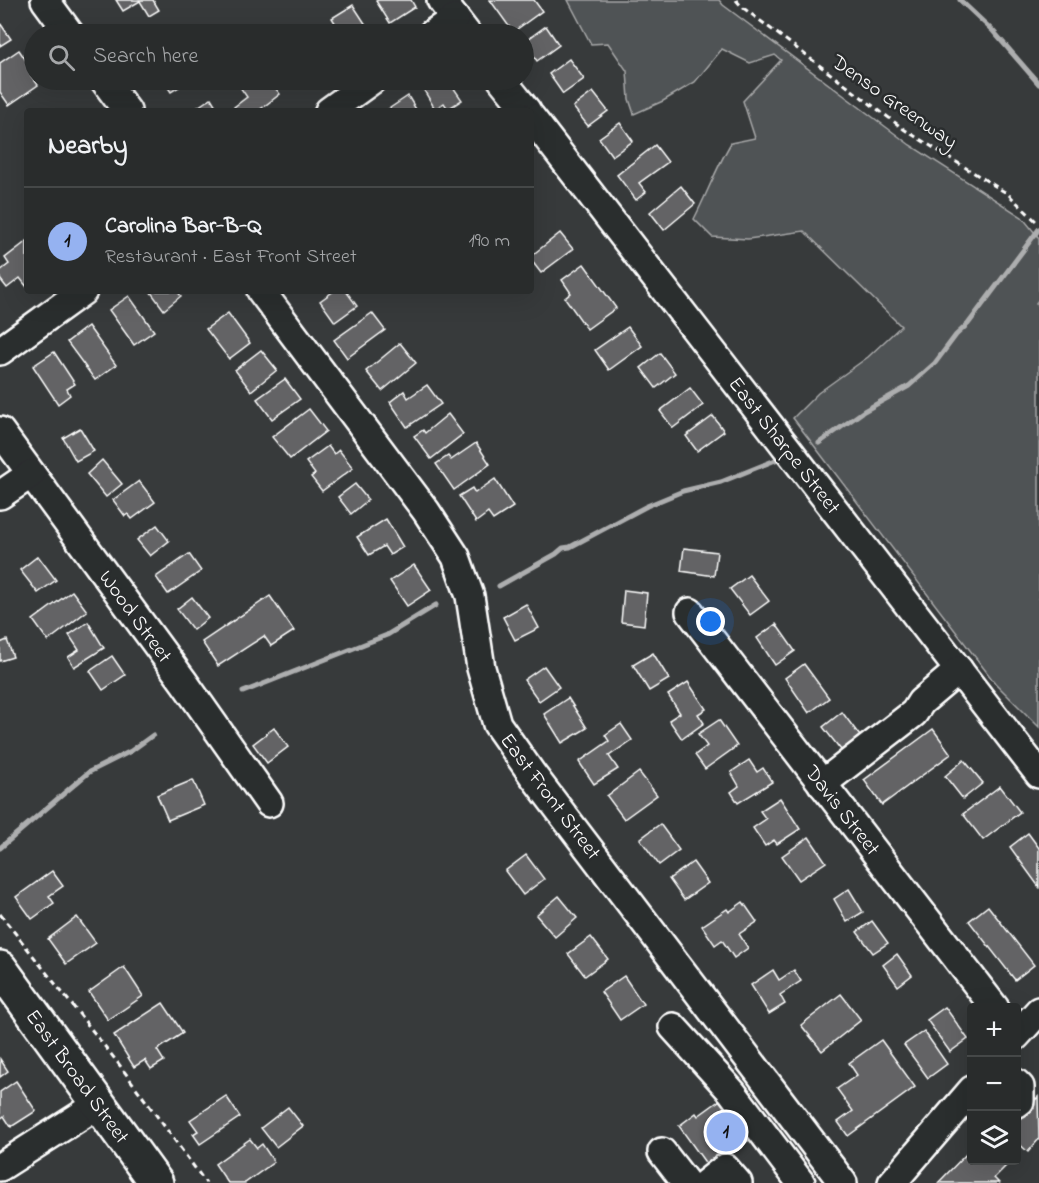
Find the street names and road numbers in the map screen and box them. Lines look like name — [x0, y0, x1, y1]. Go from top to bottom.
street label: Denso Greenway — [823, 47, 963, 159]
street label: East Sharpe Street — [720, 371, 847, 521]
street label: Wood Street — [90, 565, 178, 670]
street label: East Front Street — [492, 727, 607, 867]
street label: Davis Street — [796, 759, 886, 863]
street label: East Broad Street — [17, 1004, 136, 1151]

